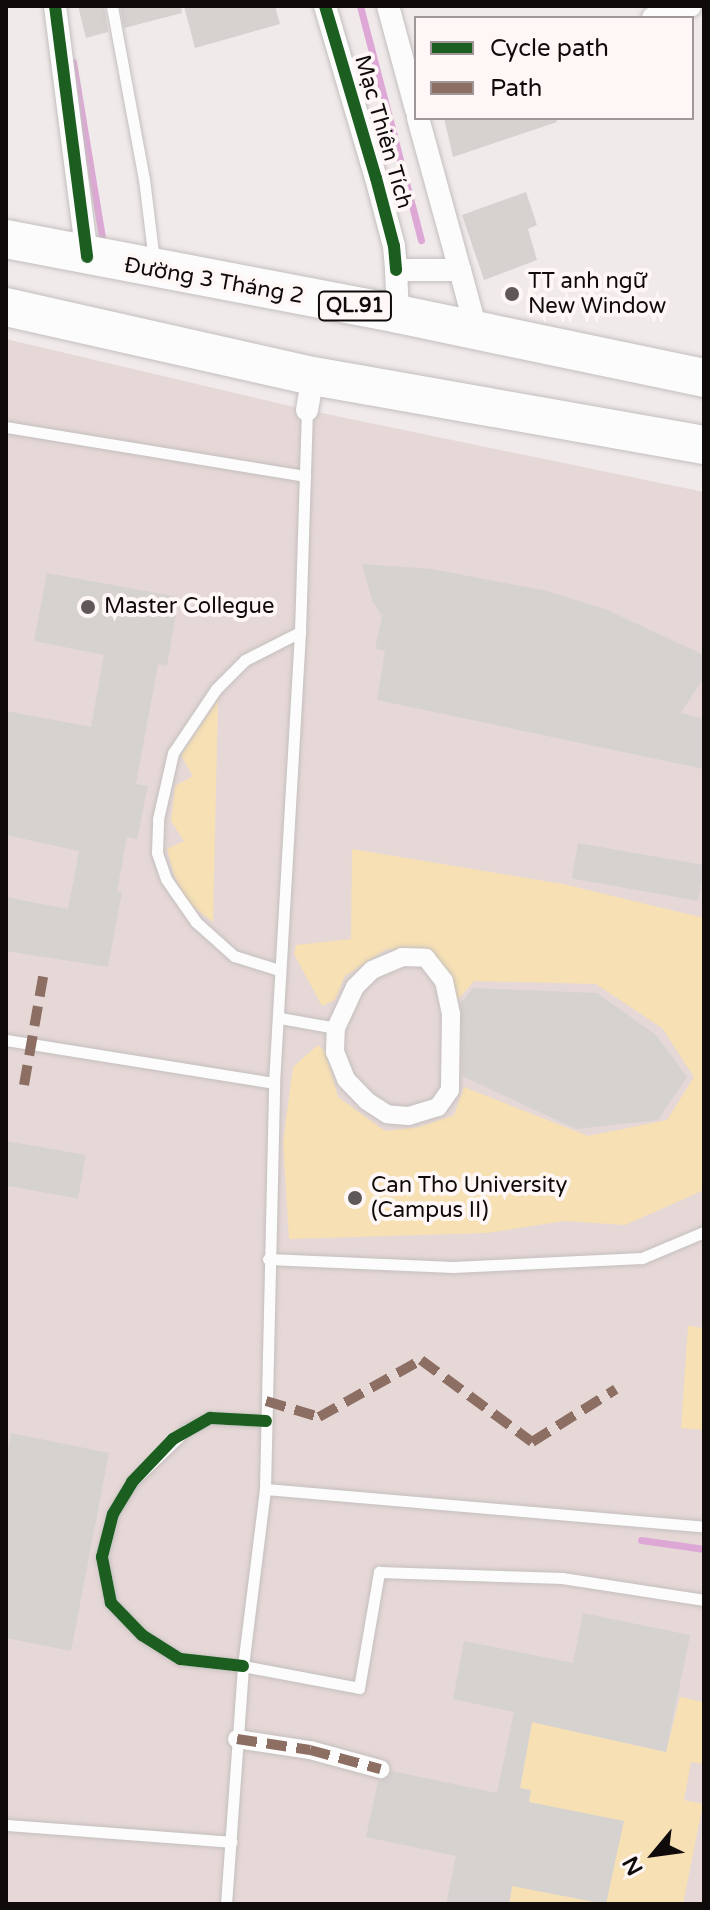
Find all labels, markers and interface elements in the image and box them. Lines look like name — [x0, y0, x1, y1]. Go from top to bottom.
legend — [414, 16, 694, 120]
text: Cycle path — [490, 34, 609, 63]
street label: Mạc Thiên Tích — [348, 52, 418, 212]
text: Path — [490, 74, 543, 103]
street label: Đường 3 Tháng 2 — [122, 252, 306, 310]
place label: TT anh ngữ New Window — [528, 268, 666, 320]
marker: TT anh ngữ New Window — [503, 285, 521, 303]
road number: QL.91 — [317, 290, 393, 322]
place label: Master Collegue — [104, 594, 274, 620]
marker: Master Collegue — [79, 598, 97, 616]
place label: Can Tho University (Campus II) — [371, 1172, 567, 1224]
marker: Can Tho University (Campus II) — [346, 1189, 364, 1207]
north arrow — [614, 1814, 694, 1894]
text: N — [617, 1852, 649, 1880]

